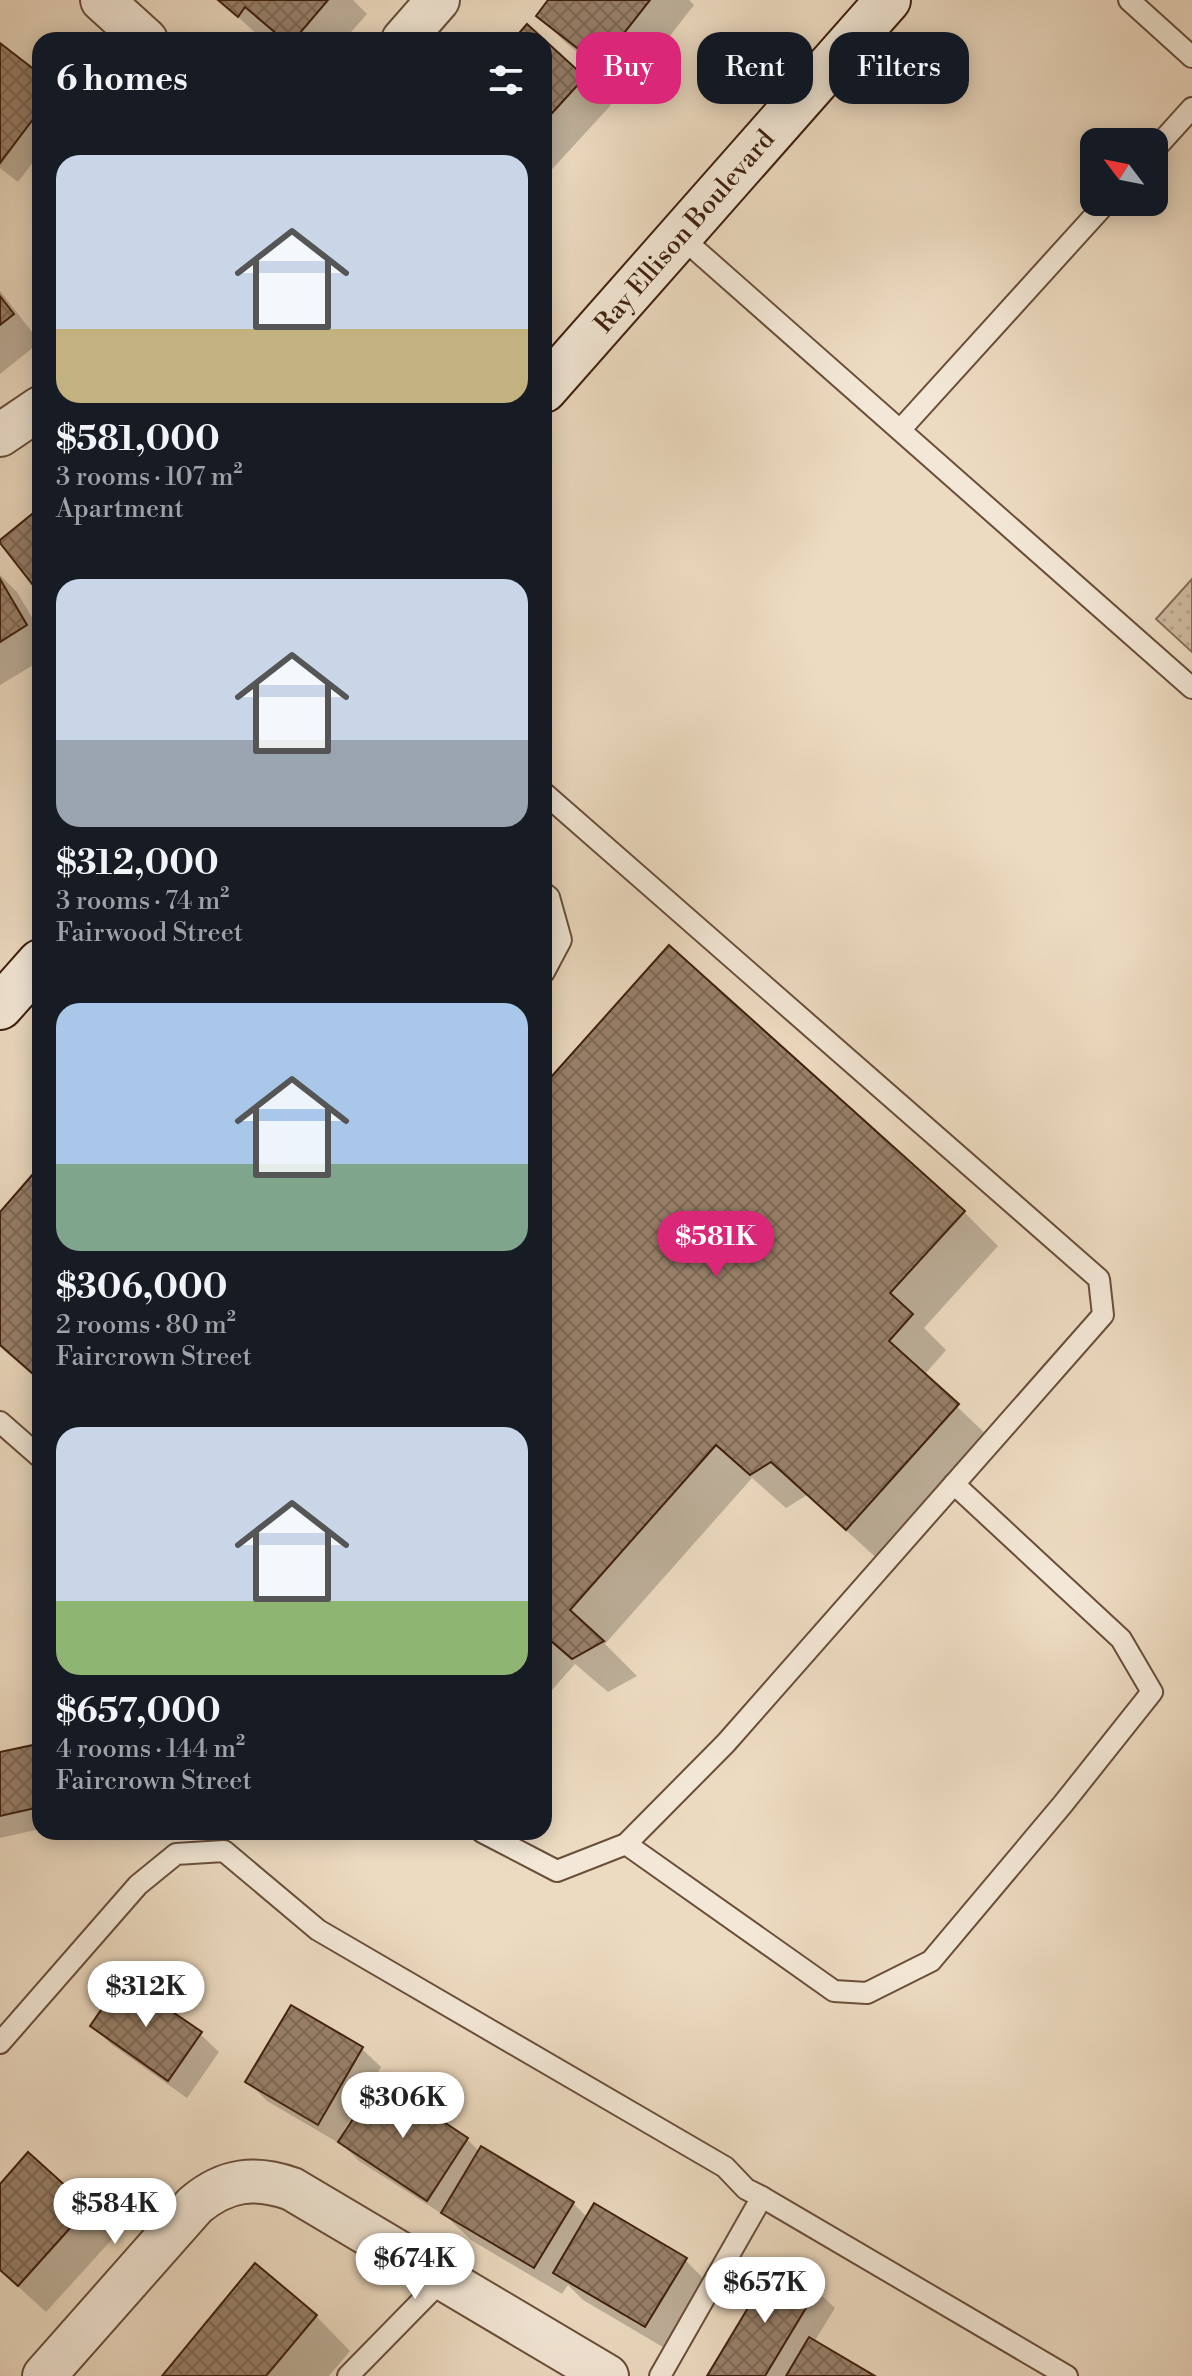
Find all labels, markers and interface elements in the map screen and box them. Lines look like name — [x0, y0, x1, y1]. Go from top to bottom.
chip: Buy — [576, 32, 681, 104]
chip: Rent — [697, 32, 813, 104]
chip: Filters — [829, 32, 969, 104]
icon: filters — [484, 58, 528, 102]
text: 6 homes — [56, 59, 188, 101]
street label: Ray Ellison Boulevard — [588, 123, 782, 340]
north arrow — [1080, 128, 1168, 216]
map controls — [1080, 128, 1168, 216]
icon: home — [220, 207, 364, 351]
text: $581,000 — [56, 419, 220, 461]
text: 3 rooms · 107 m² — [56, 461, 243, 493]
text: Apartment — [56, 493, 184, 525]
icon: home — [220, 631, 364, 775]
text: $312,000 — [56, 843, 219, 885]
text: 3 rooms · 74 m² — [56, 885, 229, 917]
text: Fairwood Street — [56, 917, 243, 949]
icon: home — [220, 1055, 364, 1199]
pin: $581K — [660, 1211, 772, 1279]
text: $581K — [675, 1221, 757, 1253]
text: $306,000 — [56, 1267, 227, 1309]
text: 2 rooms · 80 m² — [56, 1309, 236, 1341]
text: Faircrown Street — [56, 1341, 252, 1373]
icon: home — [220, 1479, 364, 1623]
text: $657,000 — [56, 1691, 221, 1733]
text: 4 rooms · 144 m² — [56, 1733, 245, 1765]
text: Faircrown Street — [56, 1765, 252, 1797]
pin: $312K — [90, 1961, 202, 2029]
text: $312K — [106, 1971, 186, 2003]
pin: $306K — [347, 2072, 459, 2140]
text: $306K — [359, 2082, 447, 2114]
pin: $584K — [59, 2178, 171, 2246]
text: $584K — [71, 2188, 159, 2220]
pin: $674K — [359, 2233, 471, 2301]
text: $674K — [374, 2243, 456, 2275]
pin: $657K — [709, 2257, 821, 2325]
text: $657K — [723, 2267, 807, 2299]

